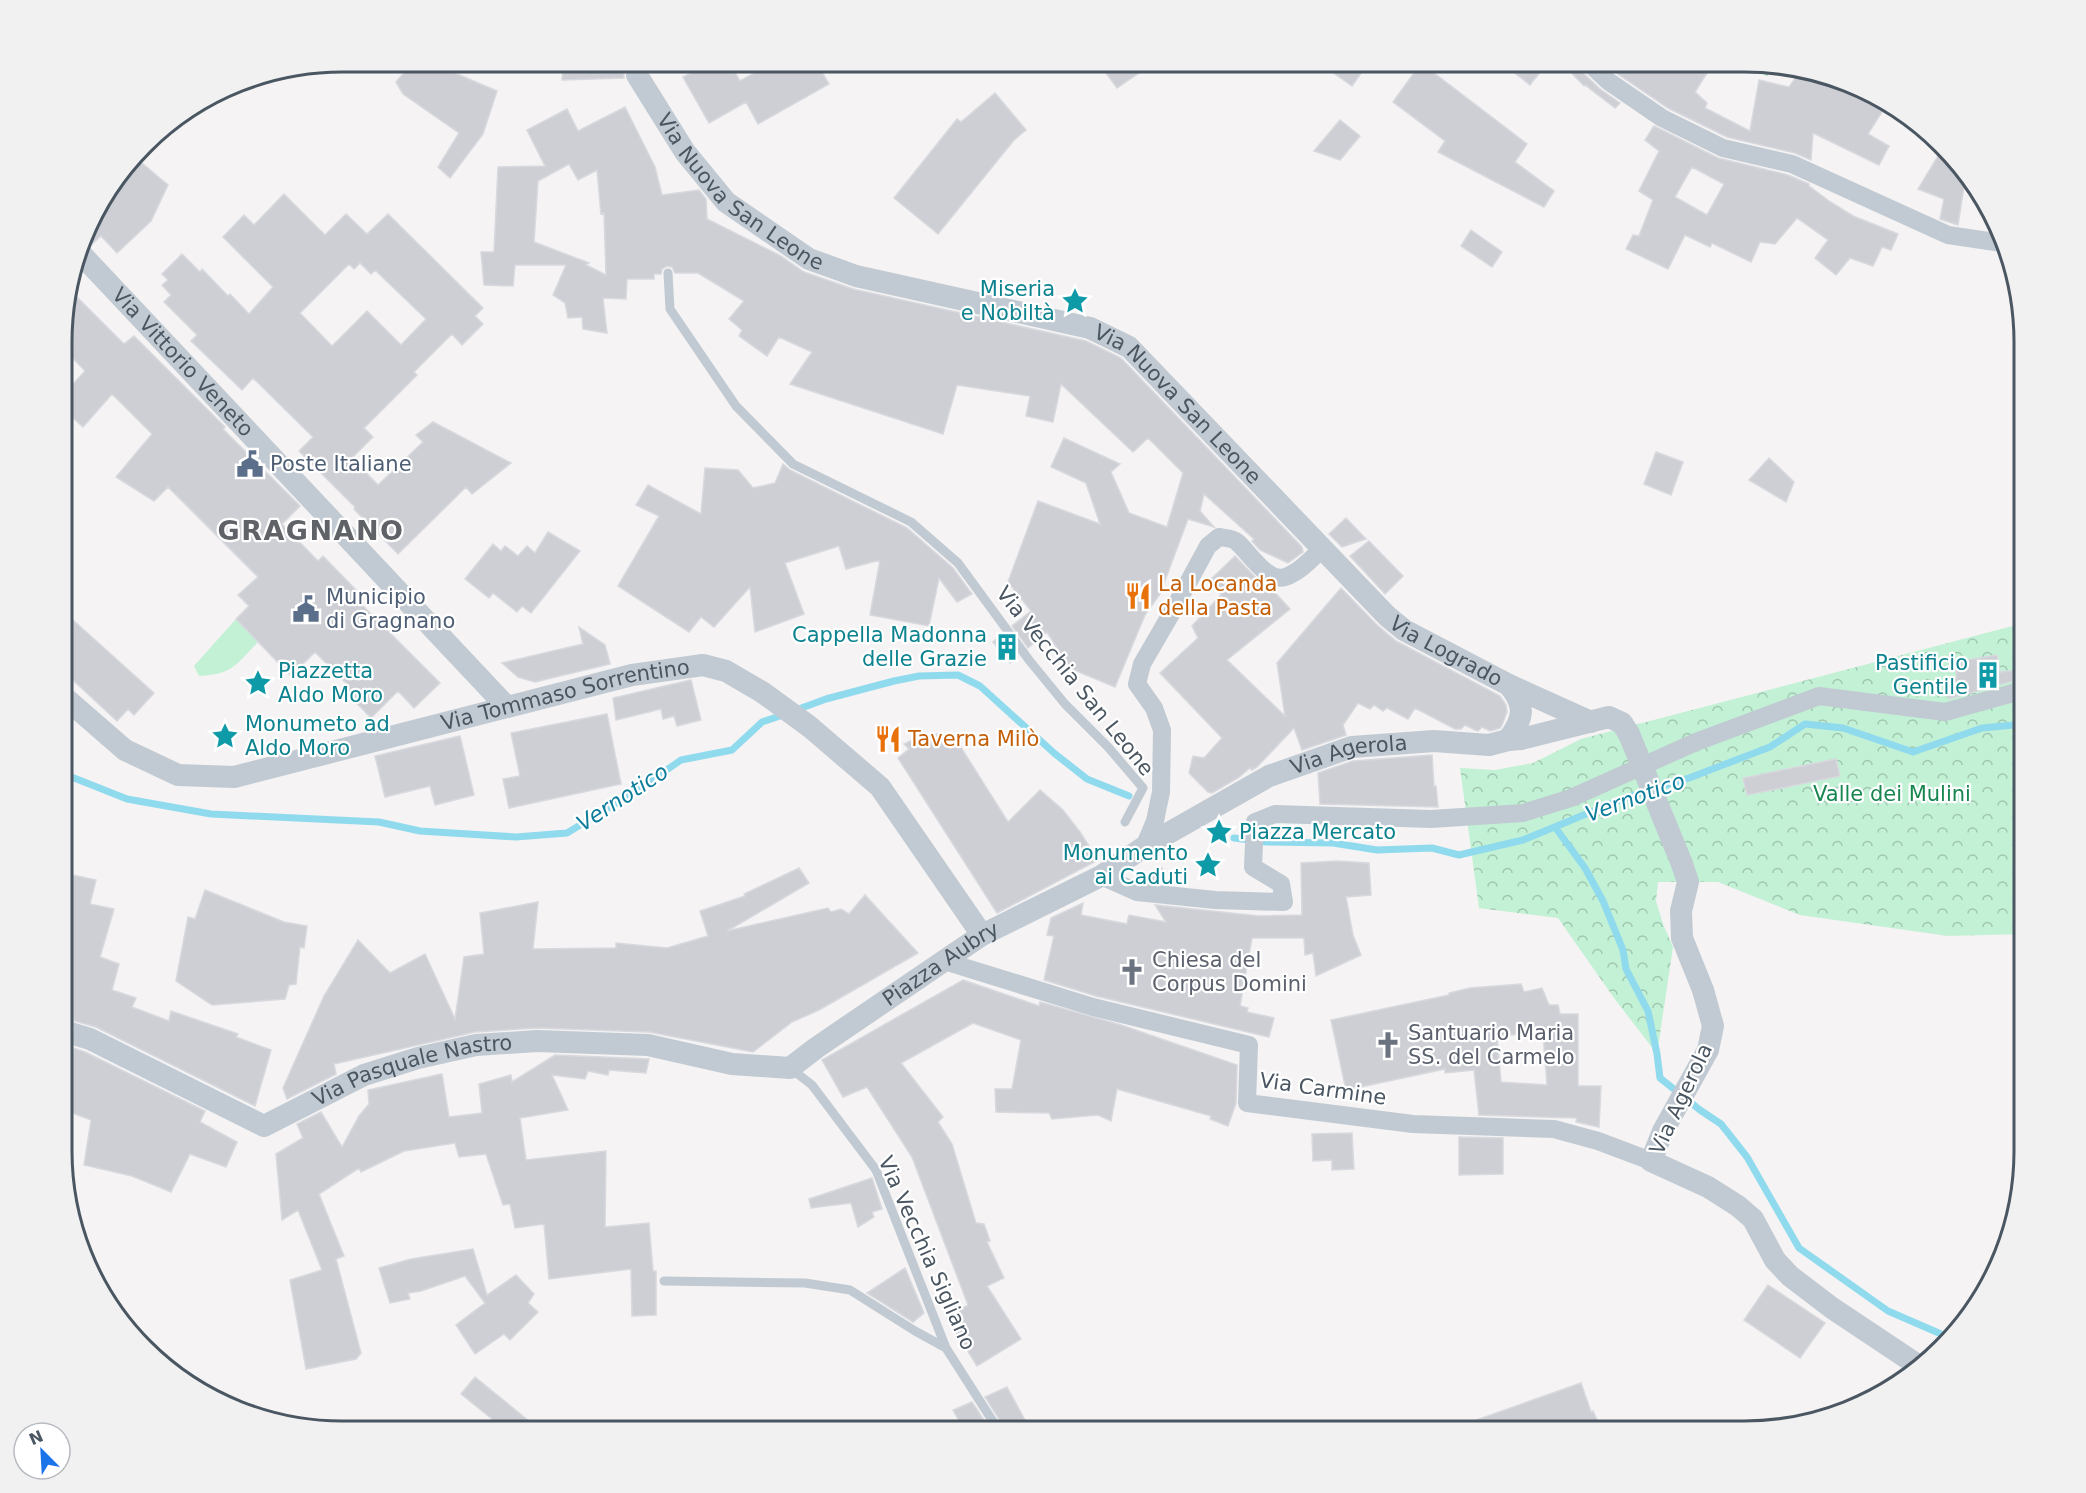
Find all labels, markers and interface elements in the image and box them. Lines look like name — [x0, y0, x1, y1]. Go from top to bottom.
street label: Via Nuova San Leone — [652, 109, 826, 275]
place label: Miseria e Nobiltà — [961, 277, 1055, 325]
street label: Via Vittorio Veneto — [107, 283, 258, 442]
place icon: Miseria e Nobiltà — [1060, 286, 1090, 316]
street label: Via Nuova San Leone — [1090, 320, 1266, 489]
public building icon: Poste Italiane — [235, 449, 265, 479]
place label: Poste Italiane — [270, 452, 412, 476]
district label: GRAGNANO — [217, 515, 405, 546]
place label: La Locanda della Pasta — [1158, 572, 1277, 620]
restaurant icon: La Locanda della Pasta — [1123, 581, 1153, 611]
street label: Via Vecchia San Leone — [991, 582, 1159, 780]
place label: Municipio di Gragnano — [326, 585, 455, 633]
public building icon: Municipio di Gragnano — [291, 594, 321, 624]
street label: Via Logrado — [1385, 611, 1506, 691]
place label: Cappella Madonna delle Grazie — [792, 623, 987, 671]
building icon: Cappella Madonna delle Grazie — [992, 632, 1022, 662]
place label: Pastificio Gentile — [1875, 651, 1968, 699]
street label: Via Tommaso Sorrentino — [438, 655, 691, 735]
place label: Piazzetta Aldo Moro — [278, 659, 383, 707]
building icon: Pastificio Gentile — [1973, 660, 2003, 690]
place icon: Piazzetta Aldo Moro — [243, 668, 273, 698]
place label: Monumeto ad Aldo Moro — [245, 712, 390, 760]
place icon: Monumeto ad Aldo Moro — [210, 721, 240, 751]
restaurant icon: Taverna Milò — [873, 724, 903, 754]
place label: Taverna Milò — [907, 727, 1039, 751]
street label: Via Agerola — [1287, 731, 1408, 780]
water label: Vernotico — [572, 759, 673, 836]
water label: Vernotico — [1582, 768, 1688, 827]
park label: Valle dei Mulini — [1813, 782, 1971, 806]
place icon: Piazza Mercato — [1204, 817, 1234, 847]
place label: Piazza Mercato — [1239, 820, 1396, 844]
place label: Monumento ai Caduti — [1063, 841, 1188, 889]
place icon: Monumento ai Caduti — [1193, 850, 1223, 880]
street label: Piazza Aubry — [878, 917, 1003, 1011]
place label: Chiesa del Corpus Domini — [1152, 948, 1307, 996]
church icon: Chiesa del Corpus Domini — [1117, 957, 1147, 987]
place label: Santuario Maria SS. del Carmelo — [1408, 1021, 1575, 1069]
church icon: Santuario Maria SS. del Carmelo — [1373, 1030, 1403, 1060]
street label: Via Pasquale Nastro — [308, 1031, 513, 1111]
street label: Via Agerola — [1645, 1040, 1717, 1158]
street label: Via Carmine — [1258, 1068, 1388, 1110]
street label: Via Vecchia Sigliano — [873, 1152, 981, 1354]
north arrow — [12, 1421, 72, 1481]
text: N — [26, 1426, 46, 1449]

